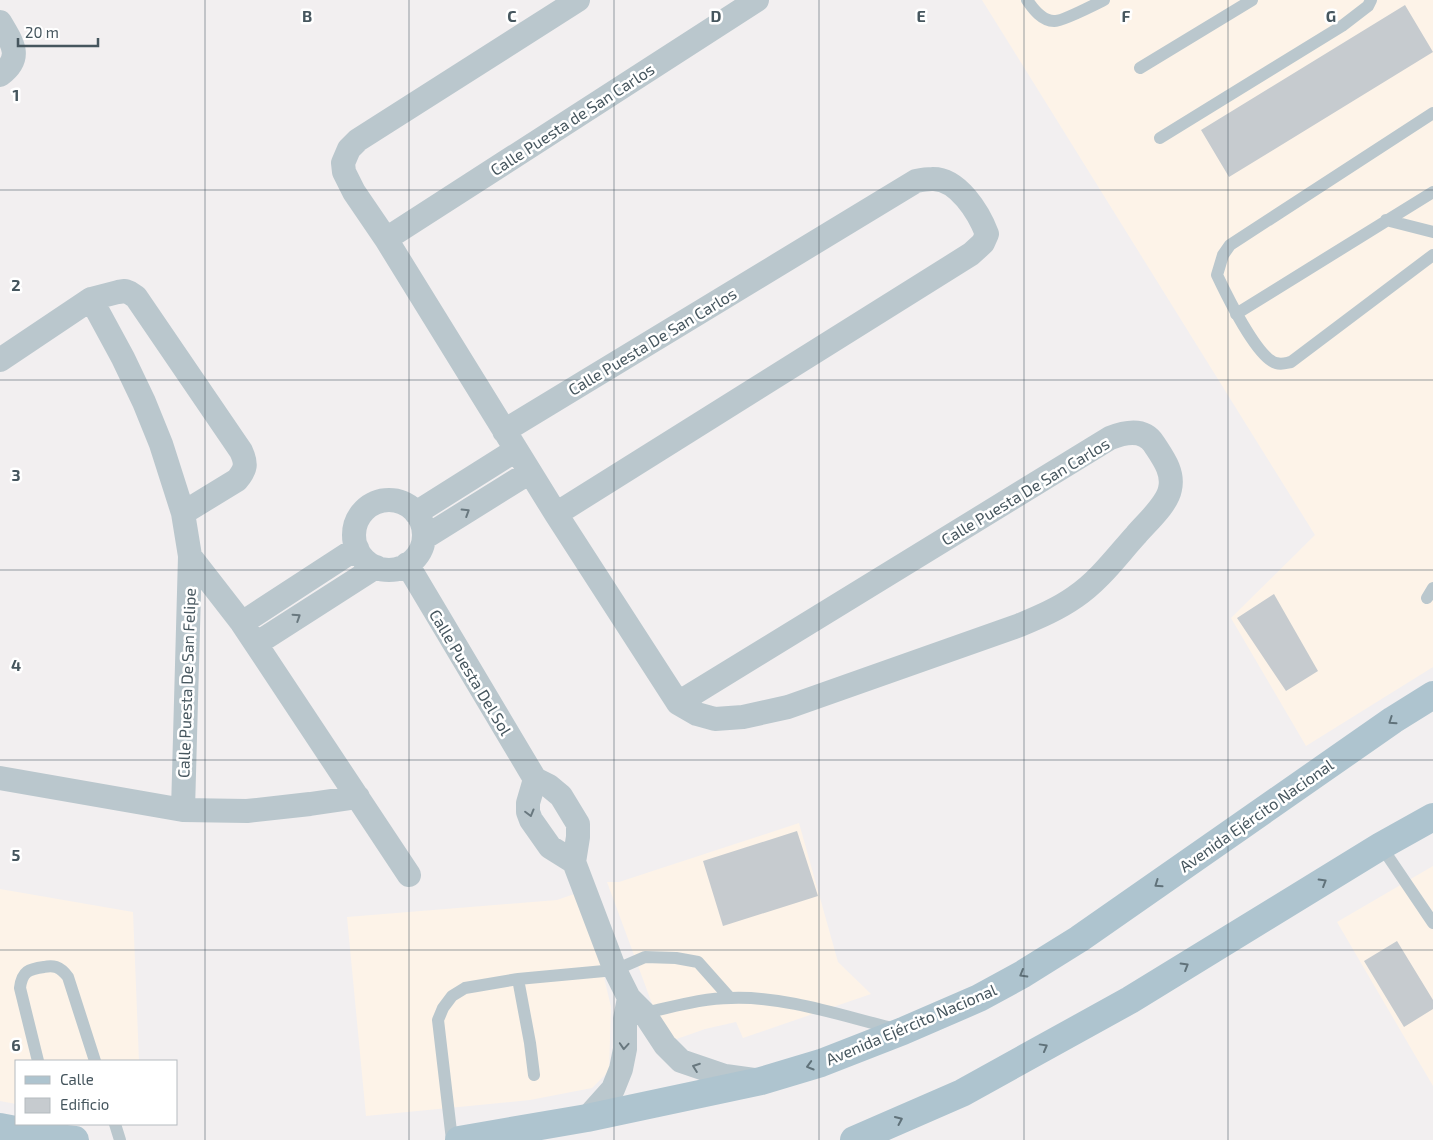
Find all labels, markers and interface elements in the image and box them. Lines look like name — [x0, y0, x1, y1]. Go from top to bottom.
text: B — [302, 6, 312, 25]
text: C — [507, 6, 517, 25]
text: D — [711, 6, 722, 25]
text: E — [916, 6, 926, 25]
text: F — [1122, 6, 1131, 25]
text: G — [1326, 6, 1336, 25]
scale bar — [18, 15, 98, 47]
text: 20 m — [25, 23, 59, 41]
street label: Calle Puesta de San Carlos — [487, 59, 657, 179]
text: 1 — [13, 85, 19, 104]
text: 2 — [11, 275, 21, 294]
street label: Calle Puesta De San Carlos — [564, 283, 740, 399]
street label: Calle Puesta De San Carlos — [937, 433, 1113, 549]
text: 3 — [11, 465, 21, 484]
one-way arrow — [460, 509, 469, 518]
street label: Calle Puesta De San Felipe — [173, 588, 199, 778]
street label: Calle Puesta Del Sol — [426, 606, 516, 738]
one-way arrow — [292, 614, 301, 624]
text: 4 — [11, 655, 21, 674]
one-way arrow — [1388, 715, 1397, 724]
street label: Avenida Ejército Nacional — [1175, 754, 1337, 876]
one-way arrow — [524, 808, 535, 817]
text: 5 — [12, 845, 21, 864]
one-way arrow — [1154, 878, 1164, 887]
one-way arrow — [1318, 878, 1327, 888]
one-way arrow — [1179, 963, 1188, 973]
one-way arrow — [1019, 968, 1028, 978]
street label: Avenida Ejército Nacional — [823, 979, 1000, 1070]
text: 6 — [11, 1035, 21, 1054]
one-way arrow — [619, 1042, 630, 1050]
one-way arrow — [1039, 1044, 1048, 1054]
legend — [15, 1060, 178, 1125]
one-way arrow — [805, 1060, 814, 1071]
one-way arrow — [692, 1063, 701, 1073]
text: Calle — [60, 1070, 94, 1088]
text: Edificio — [60, 1095, 109, 1113]
one-way arrow — [894, 1116, 903, 1127]

